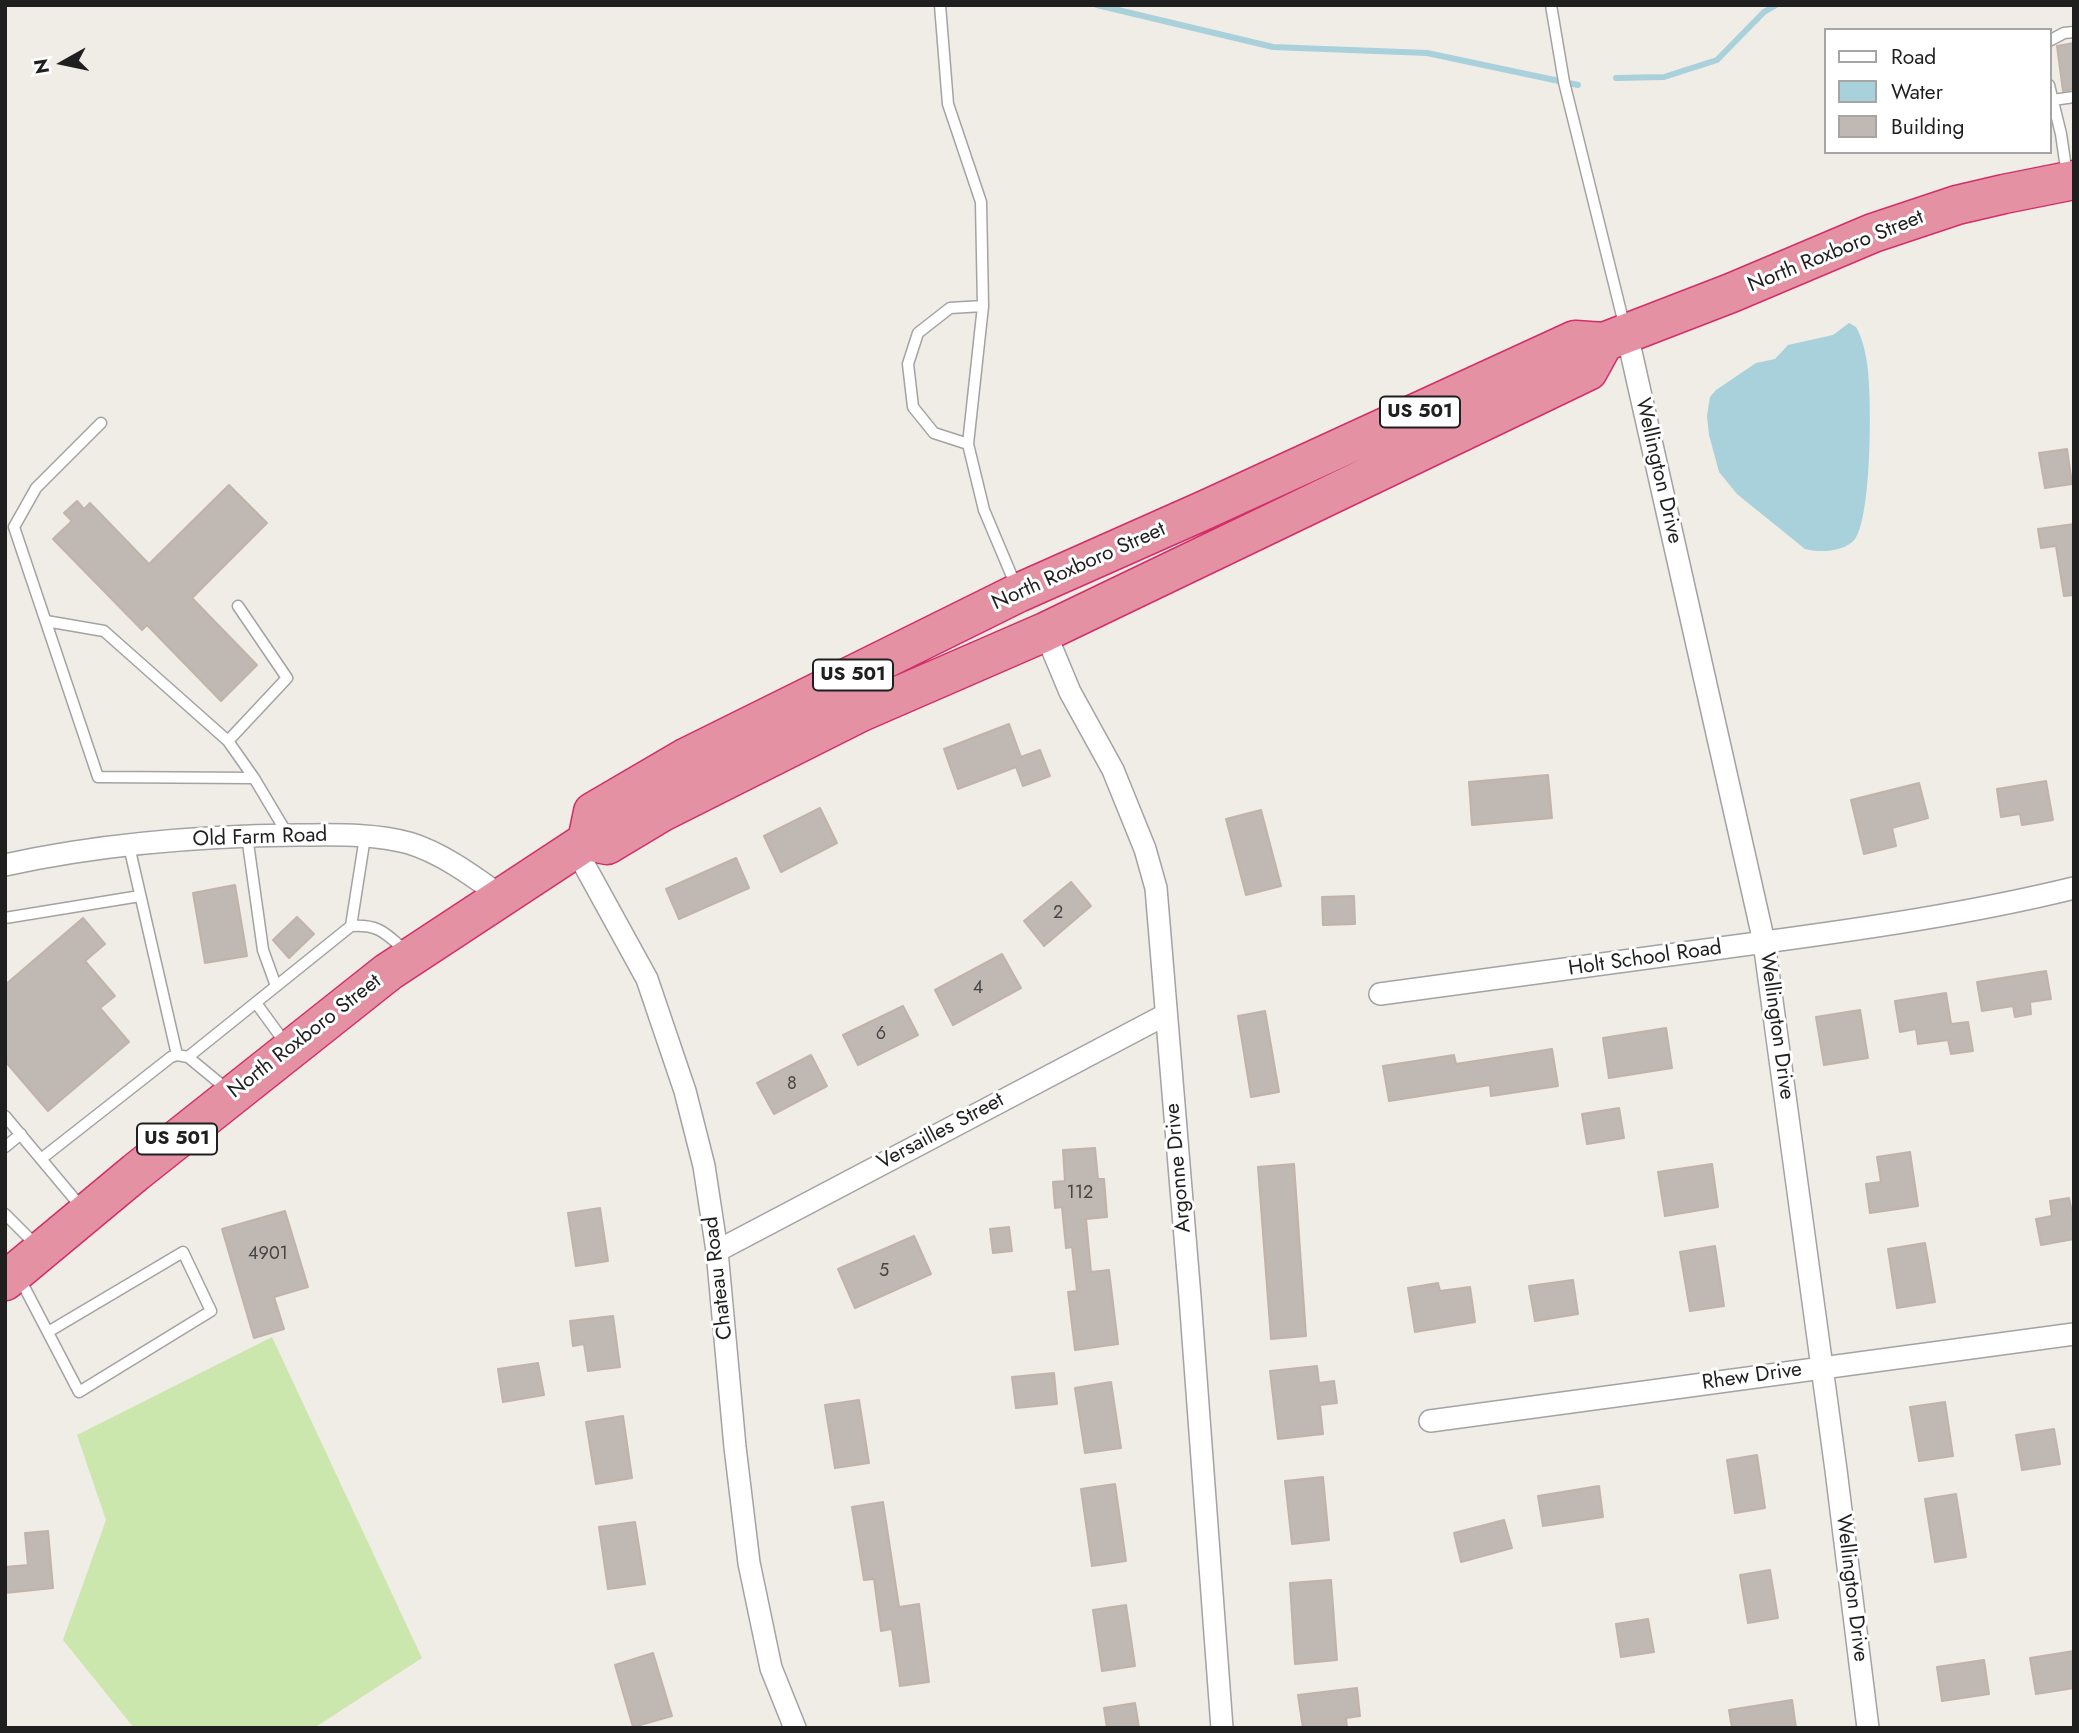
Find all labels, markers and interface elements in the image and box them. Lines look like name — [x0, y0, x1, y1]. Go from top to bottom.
north arrow — [28, 28, 98, 98]
legend — [1824, 28, 2051, 154]
text: Road — [1891, 42, 1936, 72]
text: N — [27, 57, 56, 76]
text: Water — [1891, 77, 1943, 107]
text: Building — [1891, 112, 1964, 142]
street label: North Roxboro Street — [1744, 205, 1928, 299]
road number: US 501 — [1380, 396, 1460, 428]
street label: Wellington Drive — [1629, 396, 1687, 546]
street label: North Roxboro Street — [988, 517, 1170, 617]
road number: US 501 — [813, 660, 893, 690]
street label: Old Farm Road — [192, 823, 328, 853]
house number: 2 — [1053, 903, 1063, 925]
street label: Holt School Road — [1567, 936, 1723, 982]
street label: Wellington Drive — [1753, 951, 1799, 1101]
street label: North Roxboro Street — [223, 969, 387, 1105]
house number: 4 — [973, 978, 983, 1000]
house number: 6 — [876, 1024, 886, 1046]
house number: 8 — [787, 1074, 797, 1096]
street label: Versailles Street — [873, 1088, 1009, 1176]
street label: Argonne Drive — [1161, 1102, 1197, 1234]
road number: US 501 — [137, 1124, 217, 1154]
house number: 112 — [1067, 1183, 1093, 1205]
street label: Chateau Road — [699, 1215, 739, 1341]
house number: 4901 — [248, 1244, 288, 1266]
house number: 5 — [879, 1261, 889, 1283]
street label: Rhew Drive — [1700, 1358, 1804, 1396]
street label: Wellington Drive — [1829, 1513, 1873, 1663]

